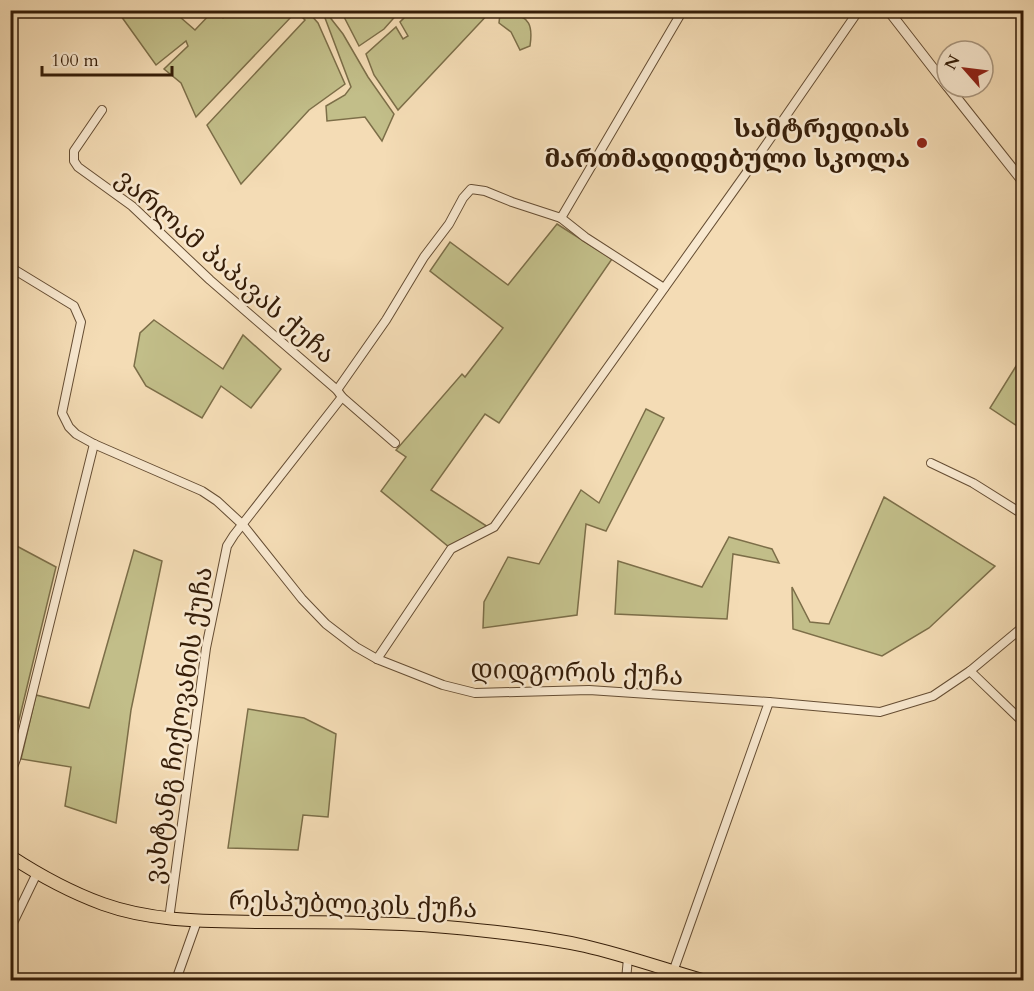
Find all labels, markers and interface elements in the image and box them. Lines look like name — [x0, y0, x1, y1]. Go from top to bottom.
scale bar — [42, 39, 172, 77]
north arrow — [935, 39, 995, 99]
text: 100 m — [51, 48, 99, 73]
text: N — [940, 51, 966, 74]
place label: სამტრედიას მართმადიდებული სკოლა — [545, 111, 910, 176]
marker: სამტრედიას მართმადიდებული სკოლა — [915, 136, 929, 150]
street label: ვარლამ პაპავას ქუჩა — [108, 161, 343, 372]
street label: ვახტანგ ჩიქოვანის ქუჩა — [136, 564, 221, 886]
street label: დიდგორის ქუჩა — [470, 651, 684, 694]
street label: რესპუბლიკის ქუჩა — [228, 883, 478, 926]

